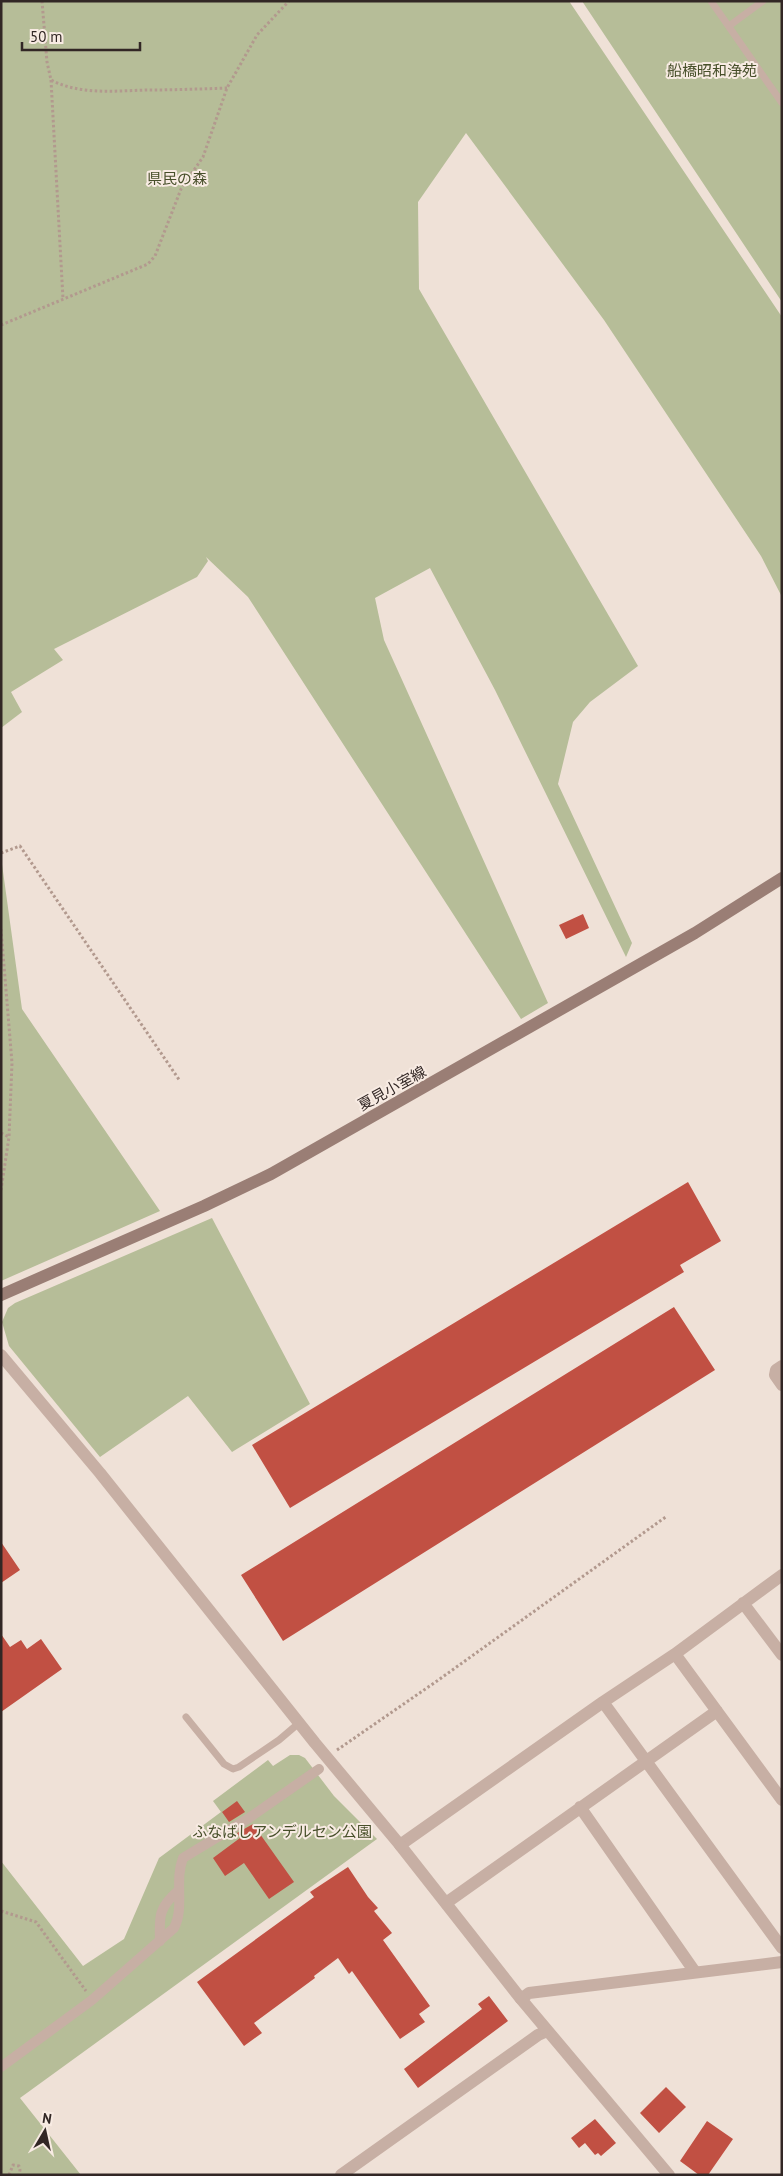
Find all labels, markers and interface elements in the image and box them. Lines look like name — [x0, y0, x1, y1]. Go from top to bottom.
scale bar — [22, 20, 140, 52]
text: 50 m — [30, 27, 63, 46]
park label: 船橋昭和浄苑 — [667, 61, 757, 80]
park label: 県民の森 — [147, 169, 207, 188]
street label: 夏見小室線 — [355, 1062, 429, 1114]
park label: ふなばしアンデルセン公園 — [192, 1822, 372, 1841]
north arrow — [20, 2106, 70, 2156]
text: N — [41, 2109, 53, 2128]

